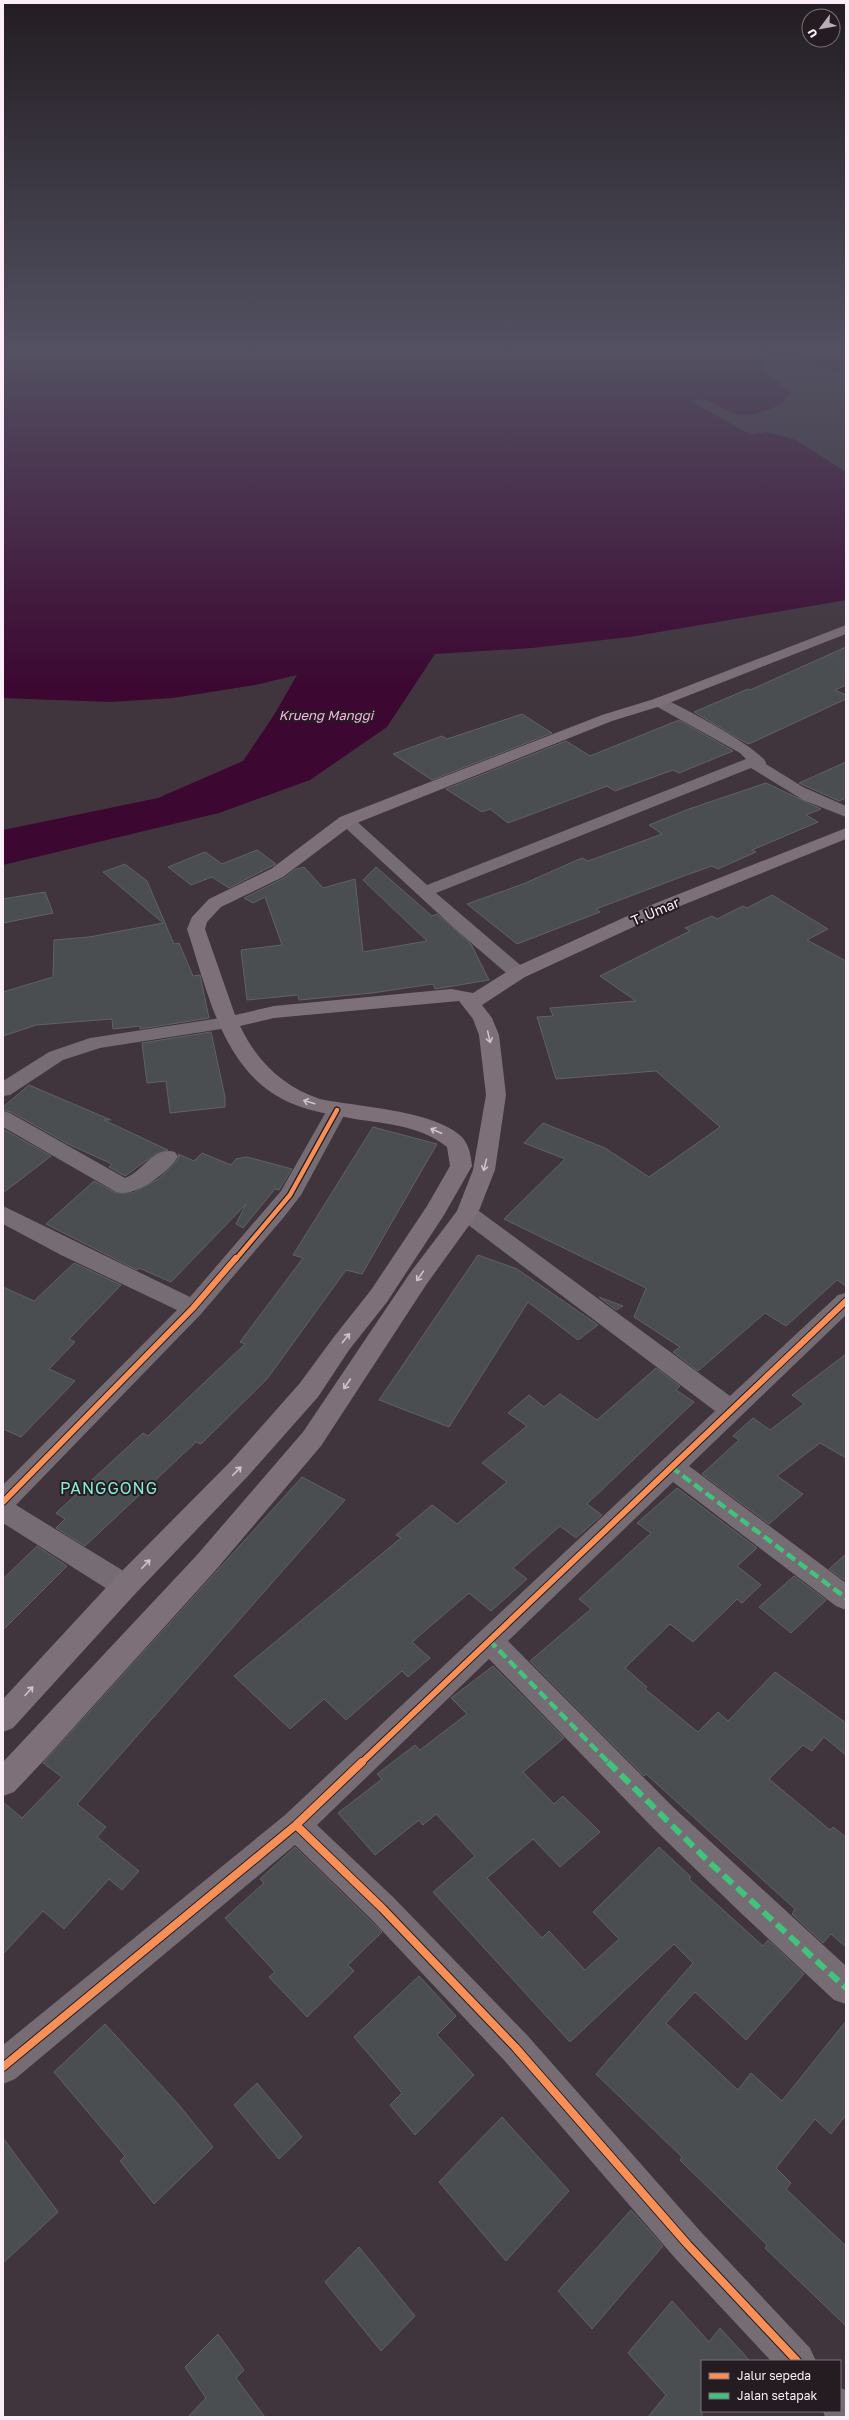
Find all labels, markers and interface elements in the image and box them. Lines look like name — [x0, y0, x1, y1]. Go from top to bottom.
north arrow — [801, 8, 841, 48]
text: U — [804, 27, 820, 40]
water label: Krueng Manggi — [279, 707, 375, 723]
street label: T. Umar — [628, 893, 682, 929]
one-way arrow — [485, 1030, 493, 1043]
one-way arrow — [303, 1098, 316, 1105]
one-way arrow — [430, 1126, 442, 1134]
one-way arrow — [480, 1158, 488, 1171]
one-way arrow — [416, 1270, 424, 1281]
one-way arrow — [341, 1333, 350, 1344]
one-way arrow — [343, 1378, 351, 1389]
one-way arrow — [232, 1466, 242, 1476]
district label: PANGGONG — [60, 1478, 158, 1498]
one-way arrow — [141, 1559, 151, 1569]
one-way arrow — [25, 1685, 34, 1696]
legend — [701, 2360, 841, 2412]
text: Jalur sepeda — [737, 2368, 811, 2383]
text: Jalan setapak — [737, 2388, 818, 2403]

